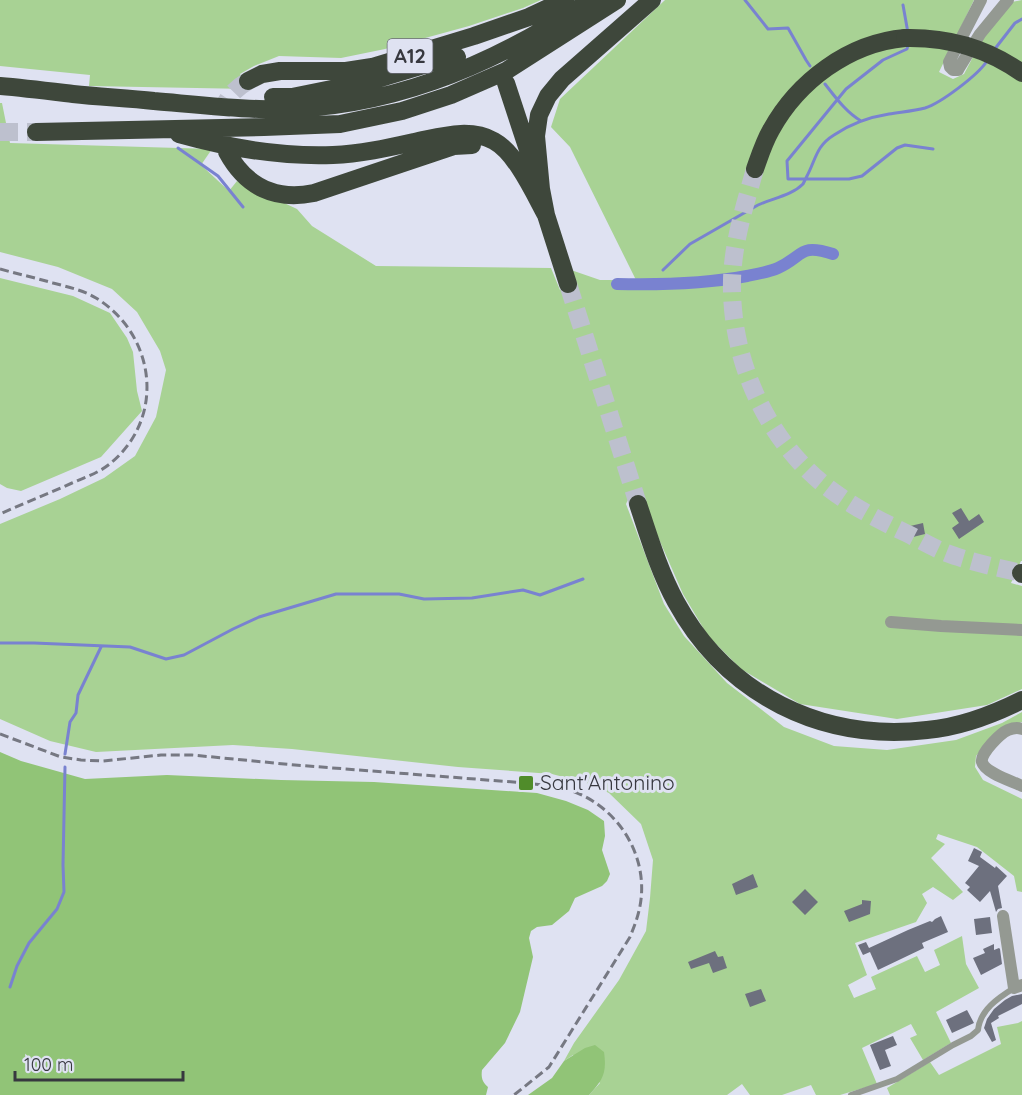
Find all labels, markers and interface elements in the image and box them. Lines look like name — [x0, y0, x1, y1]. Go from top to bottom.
road number: A12 — [388, 39, 432, 73]
place label: Sant'Antonino — [540, 769, 675, 795]
marker: Sant'Antonino — [517, 774, 535, 792]
scale bar — [15, 1044, 183, 1082]
text: 100 m — [24, 1053, 73, 1076]

